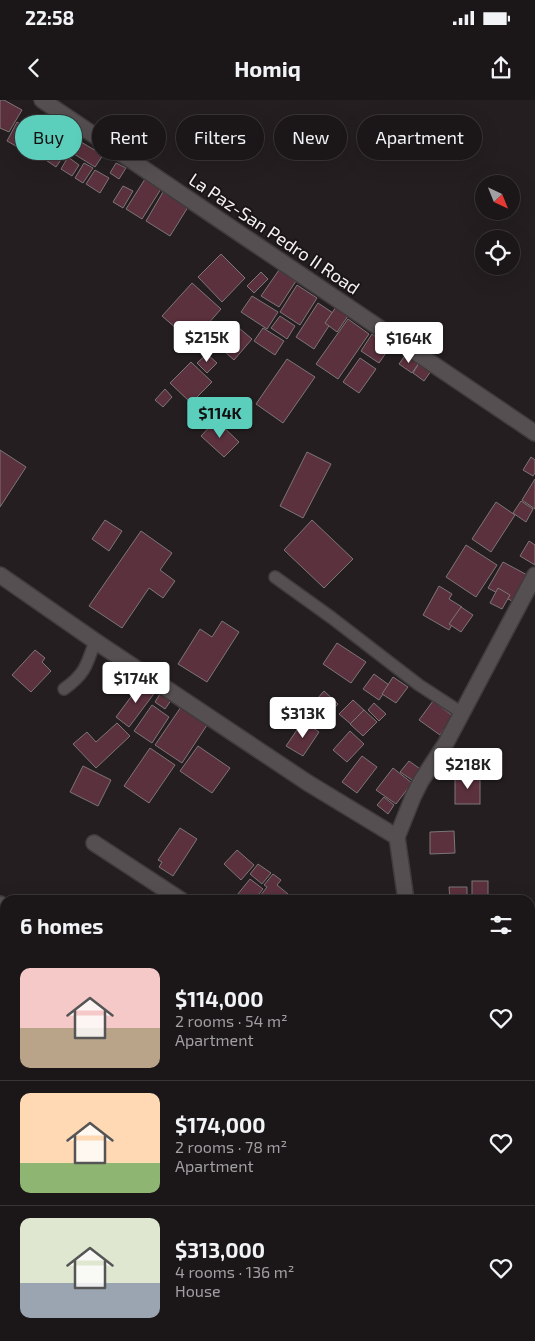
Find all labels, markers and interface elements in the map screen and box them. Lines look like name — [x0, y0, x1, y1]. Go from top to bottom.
text: 22:58 — [25, 6, 74, 29]
icon: back — [20, 54, 48, 82]
icon: share — [487, 54, 515, 82]
text: Homiq — [234, 55, 301, 81]
chip: Buy — [15, 115, 82, 160]
chip: Rent — [92, 115, 166, 160]
chip: Filters — [176, 115, 264, 160]
chip: New — [274, 115, 347, 160]
chip: Apartment — [357, 115, 482, 160]
street label: La Paz-San Pedro II Road — [185, 168, 364, 299]
north arrow — [475, 175, 520, 220]
map controls — [475, 175, 520, 275]
button: locate — [475, 230, 520, 275]
pin: $215K — [172, 320, 242, 363]
pin: $164K — [374, 322, 444, 364]
text: $215K — [185, 327, 229, 346]
text: $164K — [386, 328, 432, 347]
pin: $114K — [185, 396, 255, 439]
text: $114K — [198, 403, 242, 422]
pin: $174K — [101, 662, 171, 704]
text: $174K — [114, 668, 158, 687]
pin: $313K — [268, 696, 338, 739]
text: $313K — [281, 703, 325, 722]
pin: $218K — [433, 748, 503, 790]
text: $218K — [445, 754, 491, 773]
icon: filters — [487, 911, 515, 939]
text: 6 homes — [20, 913, 103, 938]
text: $114,000 — [175, 986, 264, 1011]
icon: home — [60, 988, 120, 1048]
icon: heart — [487, 1004, 515, 1032]
text: 2 rooms · 54 m² — [175, 1011, 288, 1030]
text: Apartment — [175, 1030, 254, 1049]
text: $174,000 — [175, 1112, 266, 1137]
icon: home — [60, 1113, 120, 1173]
icon: heart — [487, 1129, 515, 1157]
text: 2 rooms · 78 m² — [175, 1137, 287, 1156]
text: Apartment — [175, 1156, 254, 1175]
text: $313,000 — [175, 1237, 265, 1262]
icon: home — [60, 1238, 120, 1298]
icon: heart — [487, 1254, 515, 1282]
text: 4 rooms · 136 m² — [175, 1262, 294, 1281]
text: House — [175, 1281, 221, 1300]

